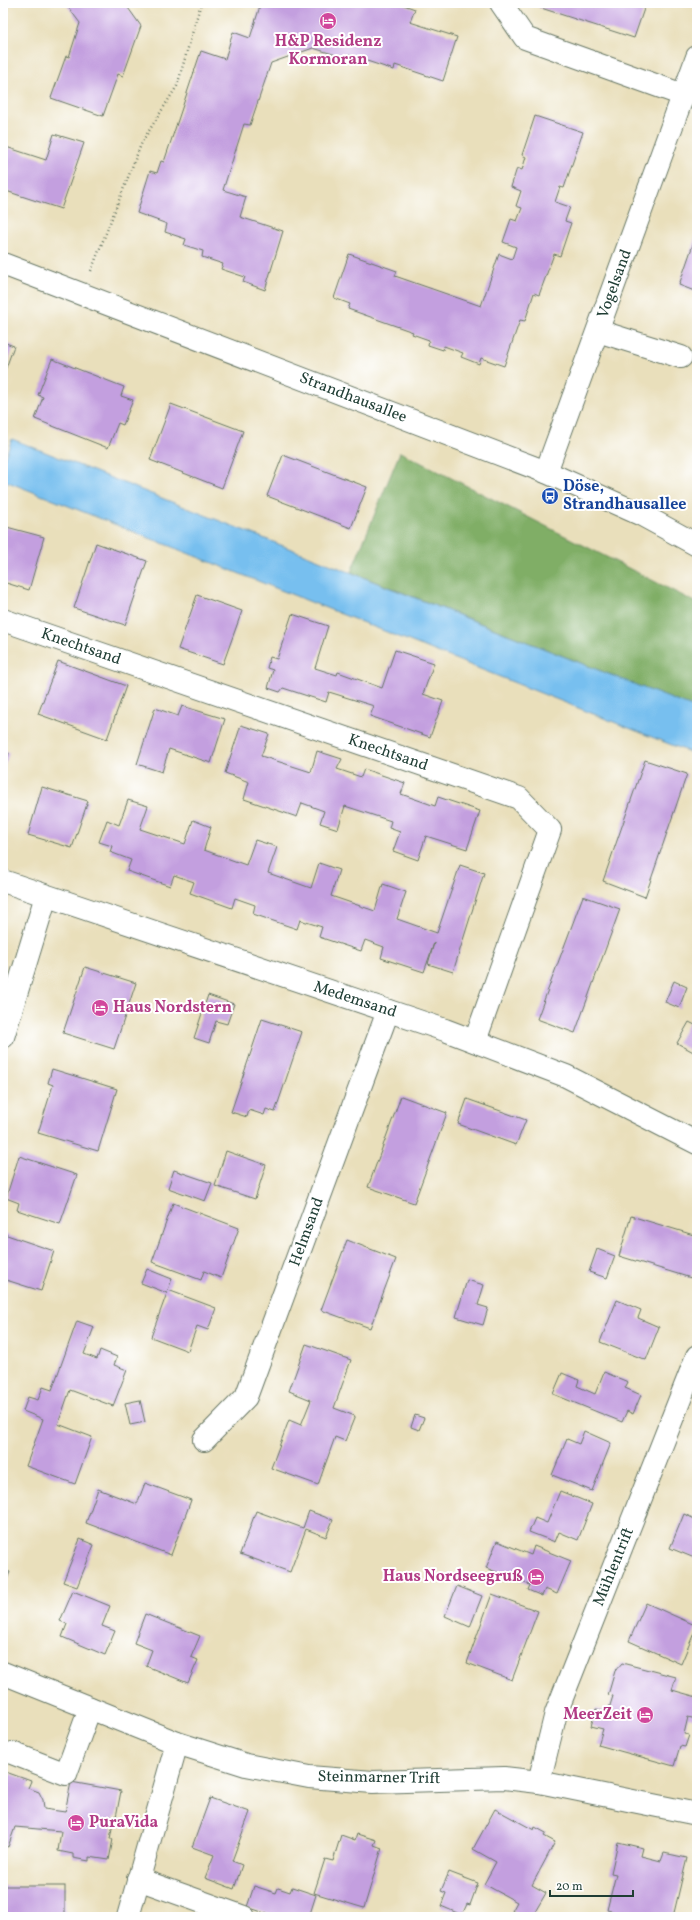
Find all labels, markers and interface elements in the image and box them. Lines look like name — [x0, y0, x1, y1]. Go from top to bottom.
hotel icon: H&P Residenz Kormoran — [318, 11, 338, 31]
place label: H&P Residenz Kormoran — [275, 31, 381, 71]
street label: Vogelsand — [592, 246, 638, 322]
street label: Strandhausallee — [296, 367, 410, 429]
place label: Döse, Strandhausallee — [563, 476, 687, 516]
bus stop icon: Döse, Strandhausallee — [540, 486, 560, 506]
street label: Knechtsand — [38, 623, 124, 671]
street label: Knechtsand — [345, 729, 431, 777]
street label: Medemsand — [311, 976, 399, 1024]
place label: Haus Nordstern — [113, 997, 232, 1019]
hotel icon: Haus Nordstern — [90, 998, 110, 1018]
street label: Helmsand — [284, 1194, 330, 1270]
street label: Mühlentrift — [588, 1524, 640, 1610]
place label: Haus Nordseegruß — [383, 1566, 523, 1588]
hotel icon: Haus Nordseegruß — [526, 1567, 546, 1587]
place label: MeerZeit — [563, 1704, 632, 1726]
hotel icon: MeerZeit — [635, 1705, 655, 1725]
street label: Steinmarner Trift — [317, 1766, 441, 1790]
place label: PuraVida — [89, 1812, 158, 1834]
hotel icon: PuraVida — [66, 1813, 86, 1833]
scale bar — [550, 1872, 633, 1898]
text: 20 m — [556, 1879, 583, 1895]

